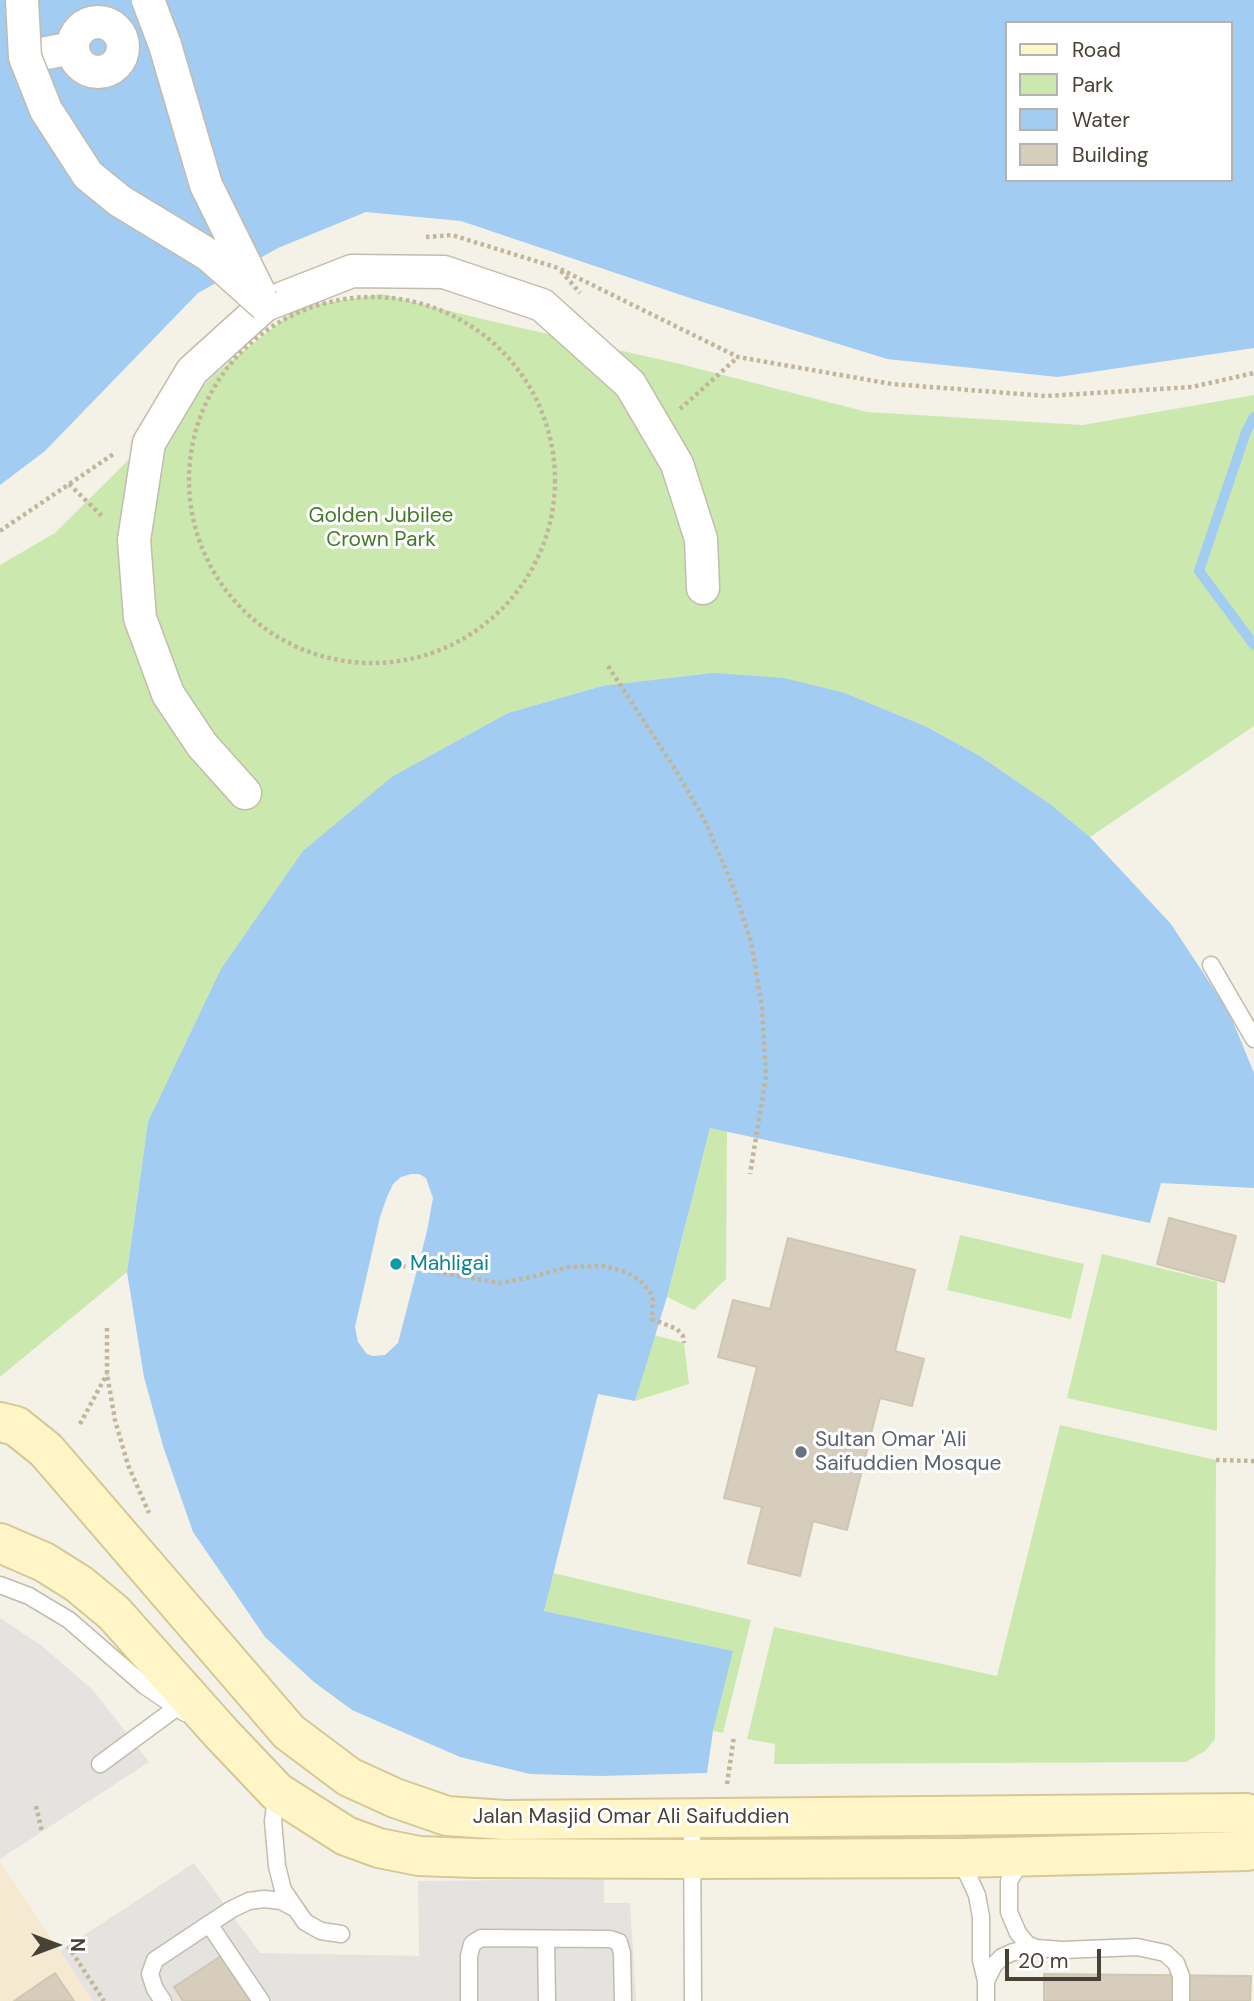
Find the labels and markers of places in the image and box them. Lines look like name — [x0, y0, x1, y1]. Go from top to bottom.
place label: Mahligai — [410, 1251, 489, 1277]
marker: Mahligai — [388, 1256, 404, 1272]
place label: Sultan Omar 'Ali Saifuddien Mosque — [815, 1427, 1002, 1477]
marker: Sultan Omar 'Ali Saifuddien Mosque — [793, 1444, 809, 1460]

